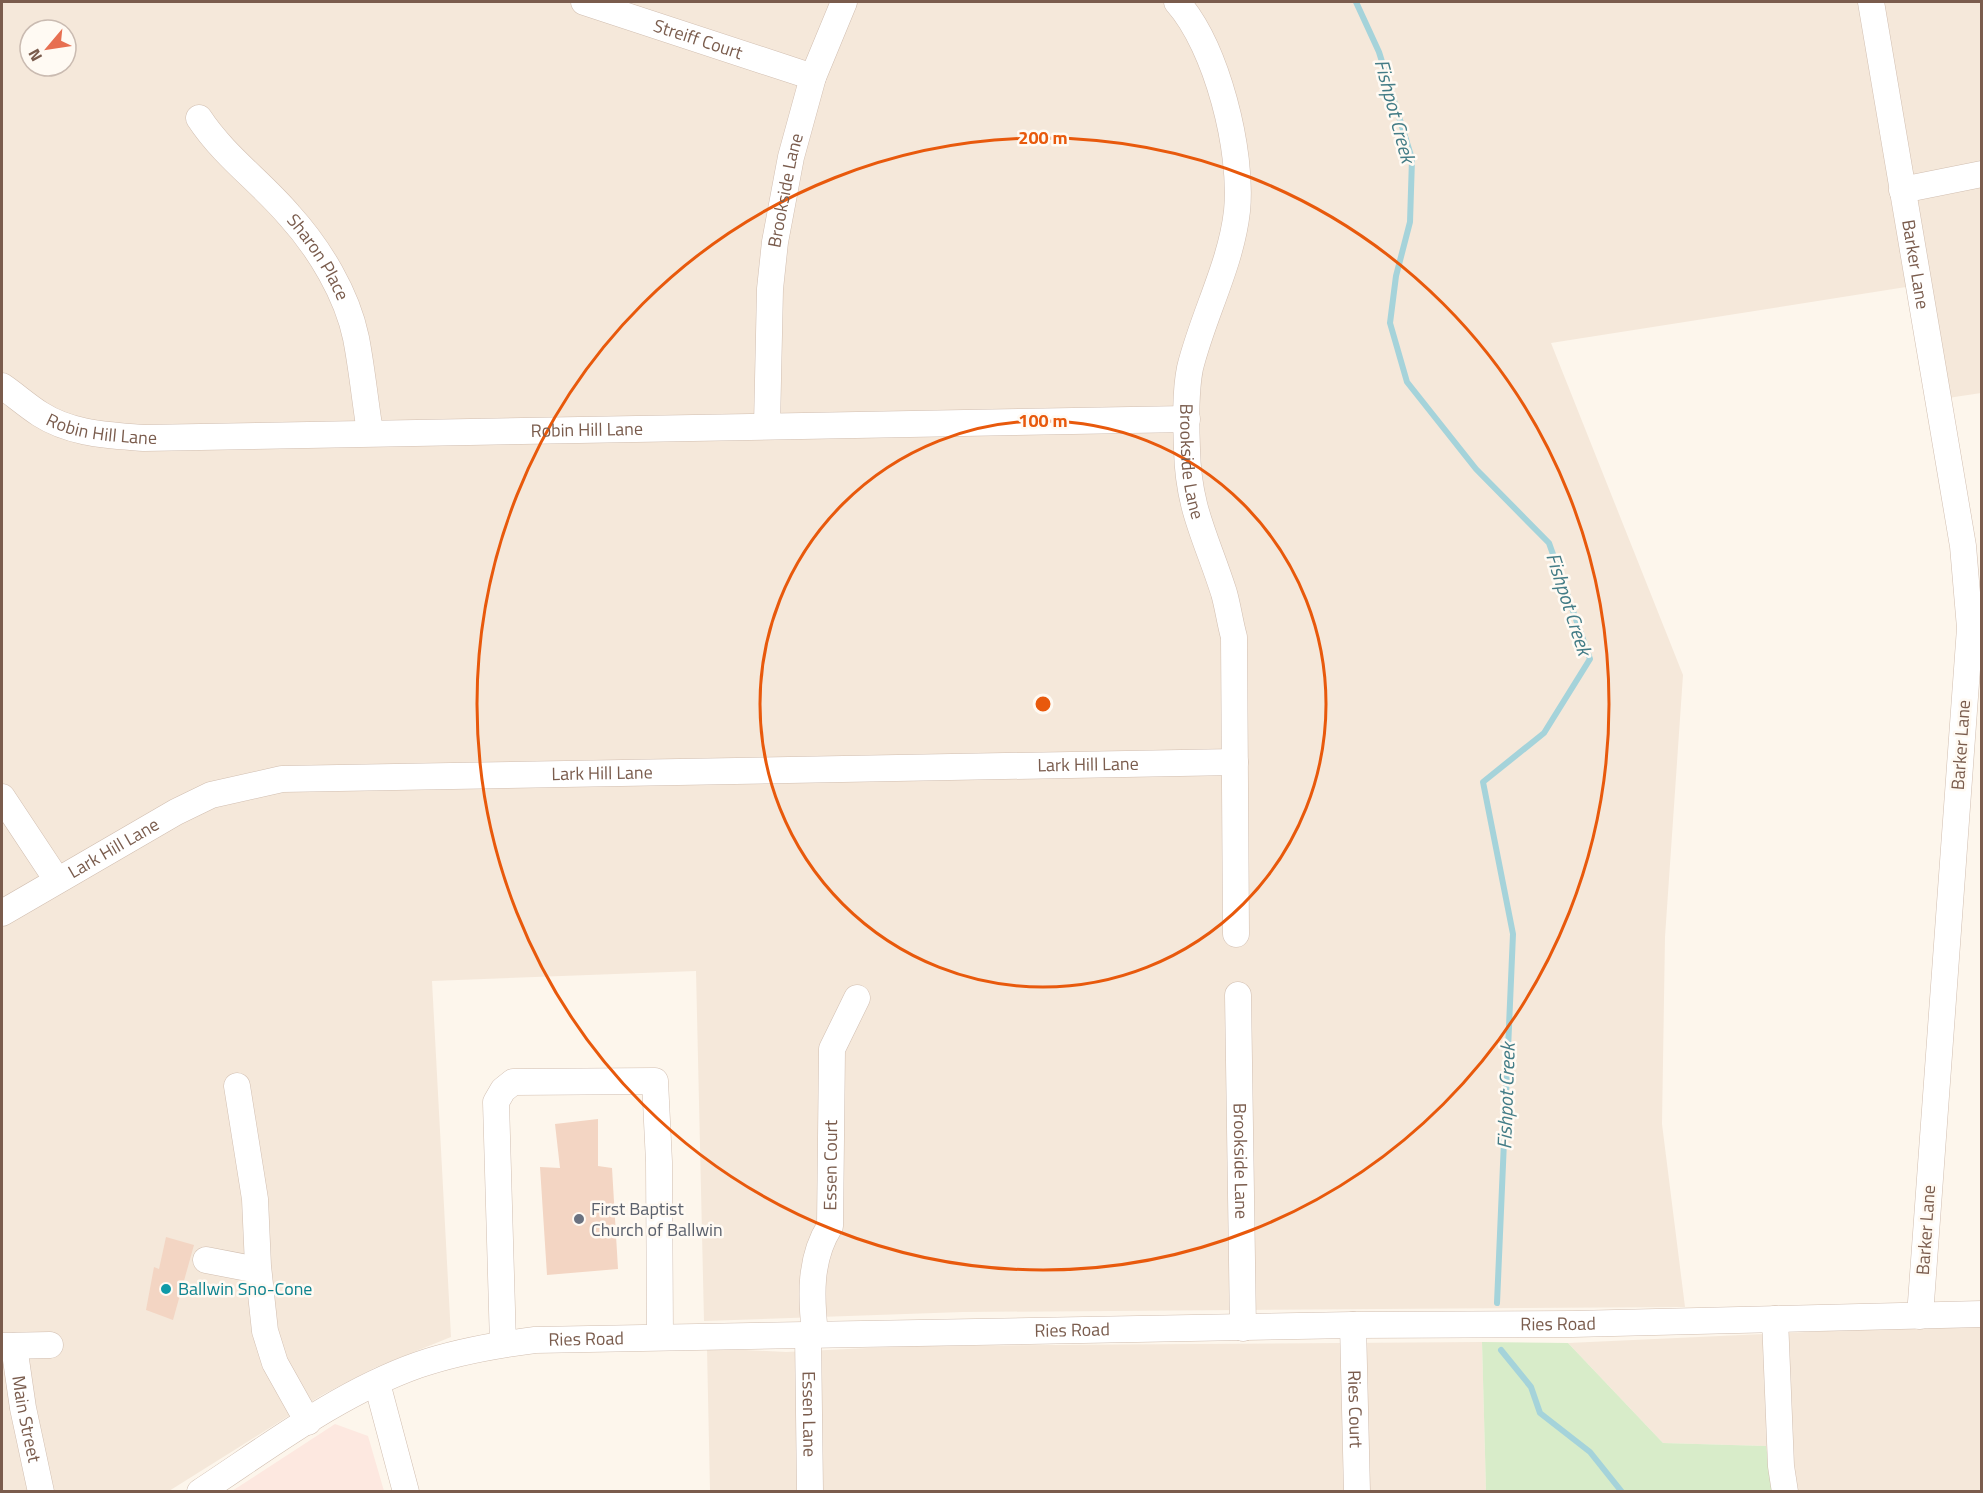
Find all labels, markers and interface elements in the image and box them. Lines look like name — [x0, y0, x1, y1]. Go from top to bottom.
street label: Streiff Court — [650, 12, 747, 66]
north arrow — [18, 18, 78, 78]
text: N — [22, 45, 48, 66]
water label: Fishpot Creek — [1367, 55, 1425, 168]
text: 200 m — [1018, 124, 1068, 151]
street label: Brookside Lane — [760, 130, 810, 250]
street label: Sharon Place — [281, 207, 356, 304]
street label: Barker Lane — [1895, 217, 1937, 311]
street label: Brookside Lane — [1173, 404, 1212, 522]
street label: Robin Hill Lane — [42, 406, 157, 451]
text: 100 m — [1018, 407, 1068, 434]
street label: Robin Hill Lane — [530, 415, 643, 444]
water label: Fishpot Creek — [1538, 548, 1601, 661]
centre of rings — [1033, 694, 1053, 714]
street label: Barker Lane — [1944, 699, 1977, 791]
street label: Lark Hill Lane — [1037, 750, 1139, 779]
street label: Lark Hill Lane — [551, 758, 653, 787]
street label: Lark Hill Lane — [63, 811, 164, 885]
water label: Fishpot Creek — [1488, 1040, 1523, 1150]
street label: Brookside Lane — [1227, 1103, 1255, 1219]
street label: Essen Court — [816, 1119, 844, 1211]
street label: Barker Lane — [1909, 1184, 1942, 1276]
place label: First Baptist Church of Ballwin — [591, 1195, 723, 1243]
marker: First Baptist Church of Ballwin — [572, 1212, 586, 1226]
place label: Ballwin Sno-Cone — [178, 1275, 312, 1302]
marker: Ballwin Sno-Cone — [159, 1282, 173, 1296]
street label: Ries Road — [1520, 1309, 1596, 1337]
street label: Ries Road — [1034, 1315, 1110, 1344]
street label: Ries Road — [548, 1324, 624, 1353]
street label: Ries Court — [1341, 1370, 1370, 1449]
street label: Essen Lane — [795, 1371, 824, 1457]
street label: Main Street — [5, 1374, 48, 1466]

